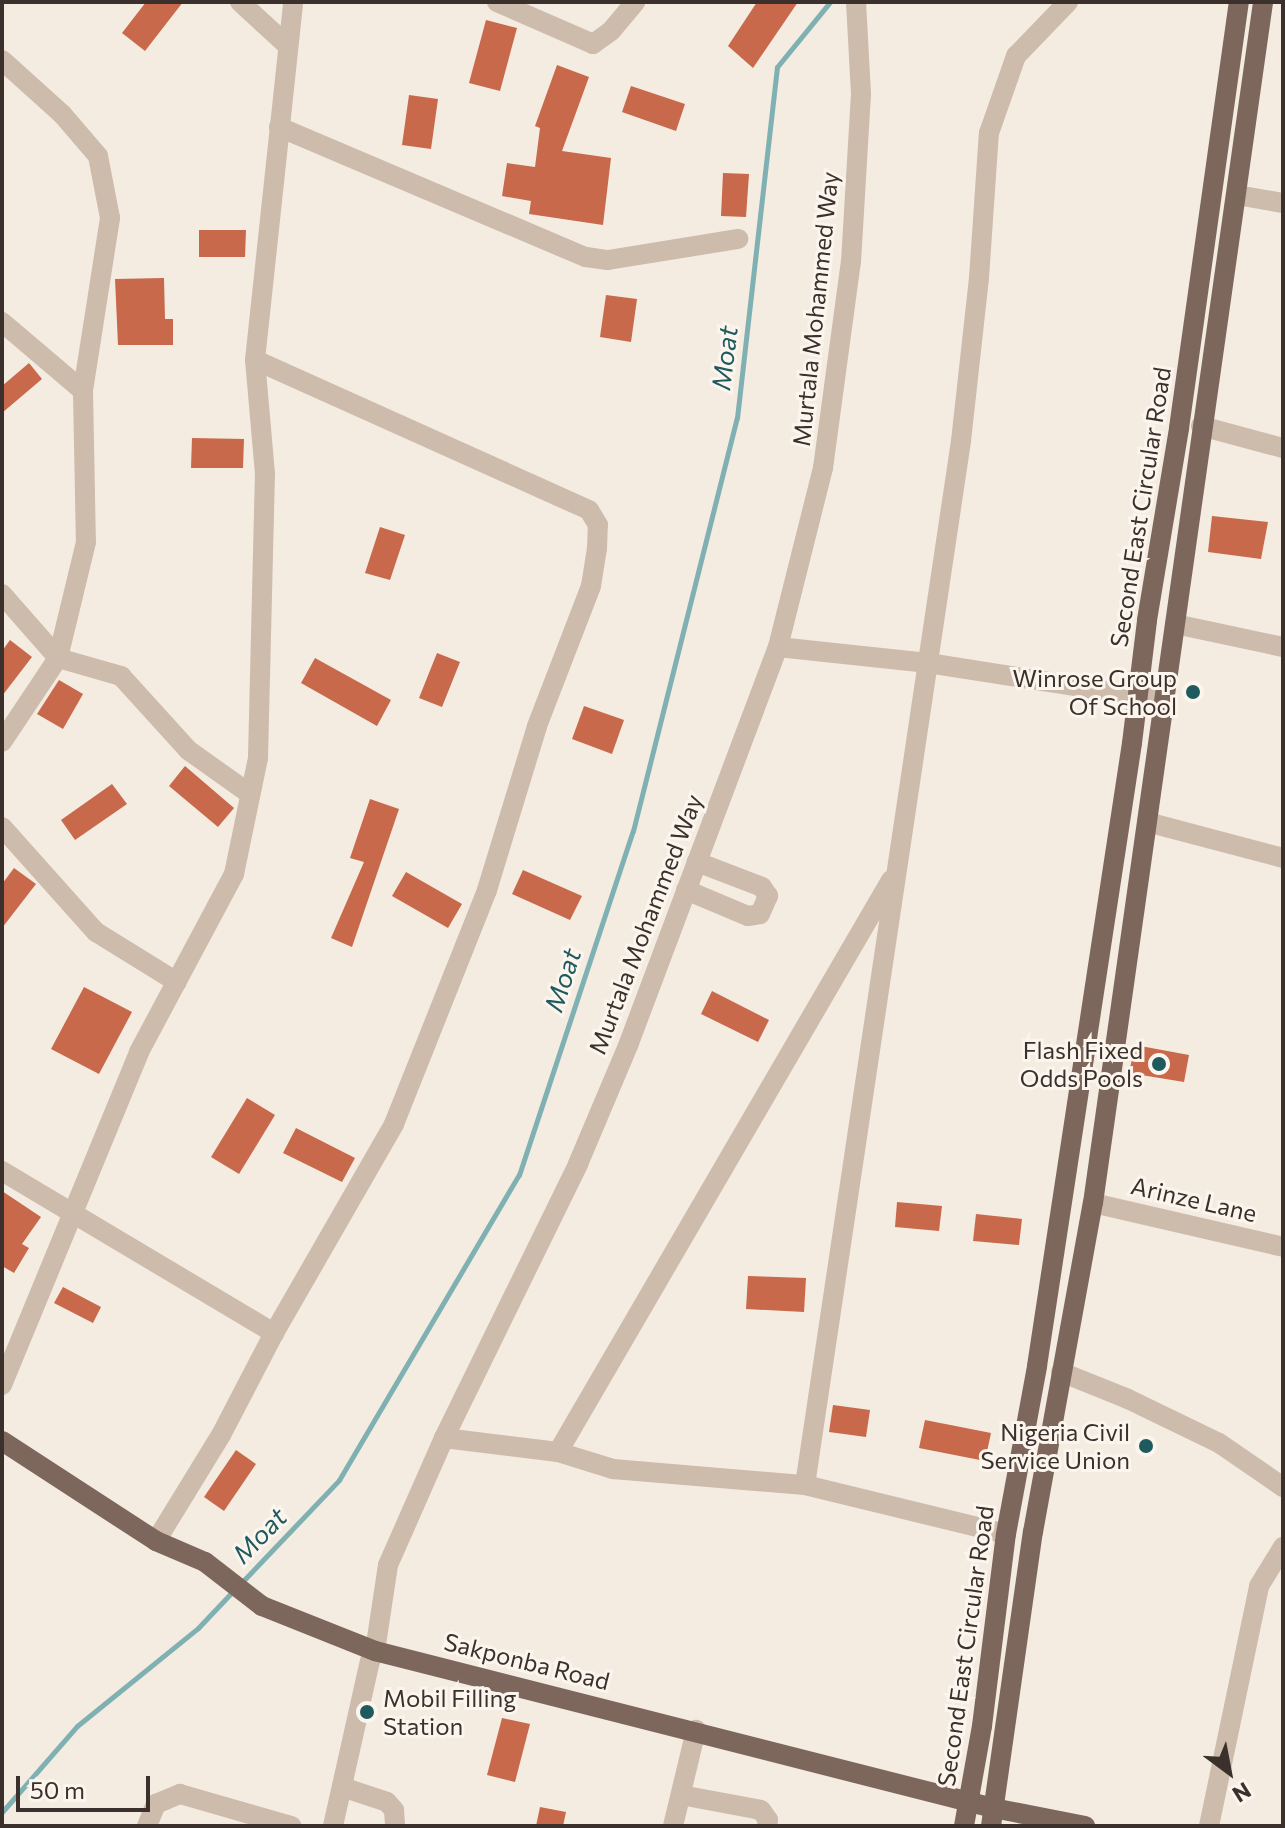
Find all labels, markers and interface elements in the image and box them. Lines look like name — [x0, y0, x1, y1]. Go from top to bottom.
street label: Murtala Mohammed Way — [786, 170, 844, 448]
water label: Moat — [705, 324, 743, 392]
street label: Second East Circular Road — [1104, 365, 1176, 649]
place label: Winrose Group Of School — [1012, 664, 1177, 720]
marker: Winrose Group Of School — [1184, 683, 1202, 701]
street label: Murtala Mohammed Way — [582, 790, 708, 1058]
water label: Moat — [537, 944, 587, 1016]
place label: Flash Fixed Odds Pools — [1020, 1036, 1143, 1092]
marker: Flash Fixed Odds Pools — [1150, 1055, 1168, 1073]
street label: Arinze Lane — [1128, 1171, 1260, 1227]
place label: Nigeria Civil Service Union — [981, 1418, 1130, 1474]
marker: Nigeria Civil Service Union — [1137, 1437, 1155, 1455]
water label: Moat — [225, 1501, 293, 1569]
street label: Second East Circular Road — [931, 1504, 999, 1788]
street label: Sakponba Road — [441, 1627, 613, 1695]
place label: Mobil Filling Station — [383, 1684, 516, 1740]
marker: Mobil Filling Station — [358, 1703, 376, 1721]
north arrow — [1189, 1732, 1269, 1812]
scale bar — [20, 1760, 154, 1810]
text: 50 m — [30, 1775, 85, 1804]
text: N — [1228, 1777, 1256, 1809]

